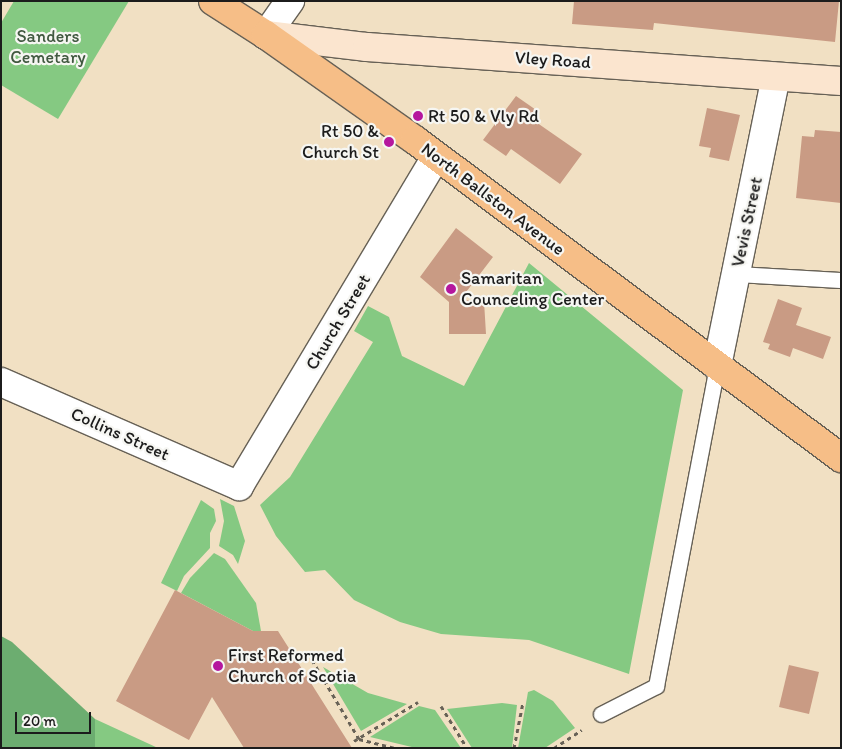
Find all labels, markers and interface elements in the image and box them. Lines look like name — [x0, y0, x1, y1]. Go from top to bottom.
park label: Sanders Cemetary — [10, 26, 86, 68]
street label: Vley Road — [515, 47, 591, 73]
place label: Rt 50 & Vly Rd — [428, 105, 539, 127]
marker: Rt 50 & Vly Rd — [412, 110, 424, 122]
place label: Rt 50 & Church St — [302, 121, 379, 163]
marker: Rt 50 & Church St — [383, 136, 395, 148]
street label: North Ballston Avenue — [417, 138, 569, 260]
street label: Vevis Street — [727, 175, 767, 269]
place label: Samaritan Counceling Center — [461, 268, 604, 310]
street label: Church Street — [301, 270, 375, 374]
marker: Samaritan Counceling Center — [445, 283, 457, 295]
street label: Collins Street — [67, 403, 173, 465]
place label: First Reformed Church of Scotia — [228, 645, 357, 688]
marker: First Reformed Church of Scotia — [212, 660, 224, 672]
scale bar — [18, 702, 94, 734]
text: 20 m — [23, 712, 56, 730]

